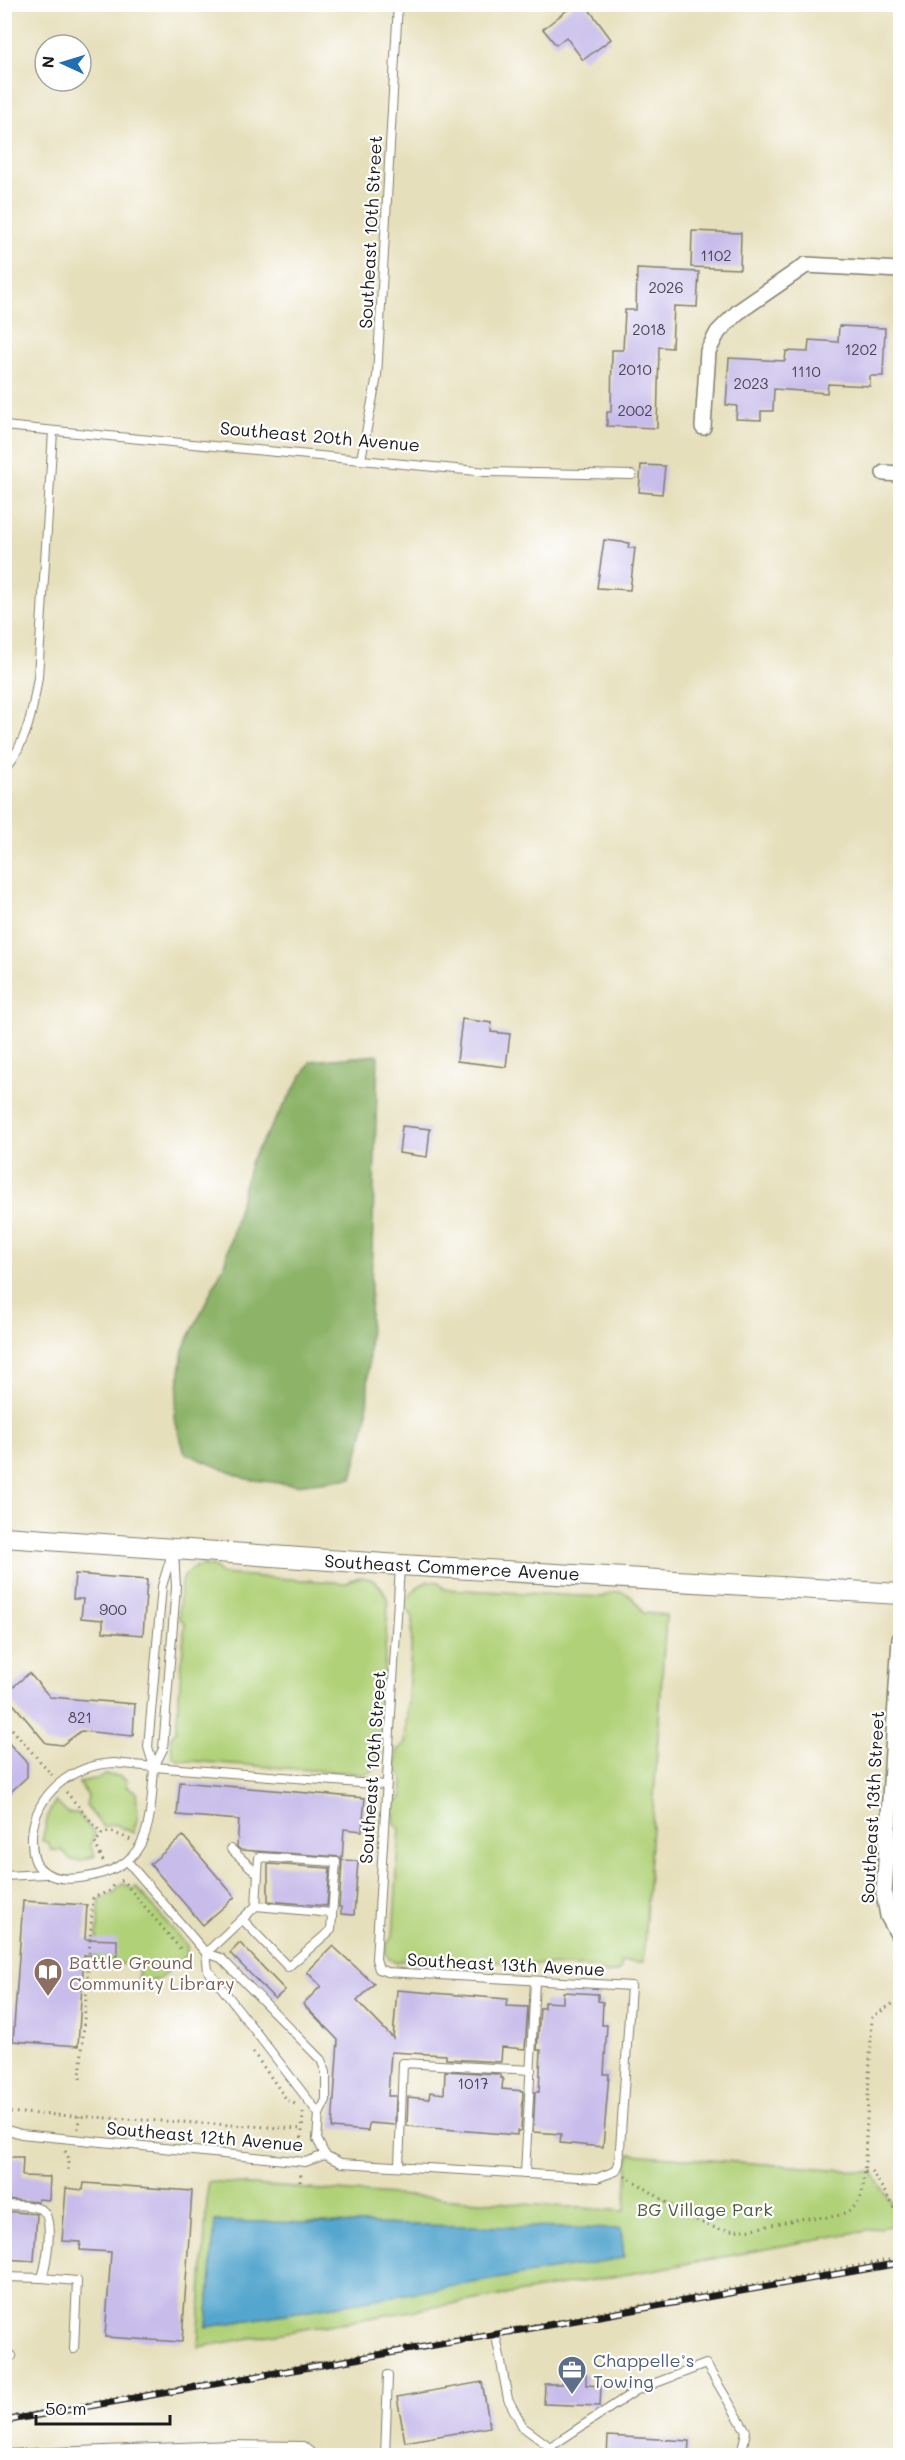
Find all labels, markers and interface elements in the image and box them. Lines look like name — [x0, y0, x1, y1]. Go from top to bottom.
north arrow — [33, 33, 93, 93]
text: N — [37, 55, 58, 69]
street label: Southeast 10th Street — [353, 135, 387, 329]
house number: 1102 — [700, 245, 732, 265]
house number: 2026 — [648, 277, 684, 297]
house number: 2018 — [632, 319, 666, 339]
house number: 1202 — [845, 339, 877, 359]
house number: 2010 — [618, 359, 652, 379]
house number: 1110 — [791, 361, 821, 381]
house number: 2023 — [734, 373, 769, 393]
house number: 2002 — [617, 400, 653, 420]
street label: Southeast 20th Avenue — [219, 415, 421, 457]
street label: Southeast Commerce Avenue — [324, 1548, 580, 1586]
house number: 900 — [99, 1599, 127, 1619]
street label: Southeast 10th Street — [353, 1670, 391, 1864]
house number: 821 — [68, 1707, 92, 1727]
street label: Southeast 13th Street — [855, 1710, 889, 1904]
street label: Southeast 13th Avenue — [406, 1947, 606, 1981]
place label: Battle Ground Community Library — [69, 1950, 235, 1995]
library icon: Battle Ground Community Library — [32, 1956, 64, 1998]
house number: 1017 — [457, 2073, 489, 2093]
street label: Southeast 12th Avenue — [105, 2115, 305, 2157]
park label: BG Village Park — [637, 2197, 773, 2221]
place label: Chappelle’s Towing — [593, 2348, 694, 2393]
office icon: Chappelle’s Towing — [556, 2354, 588, 2396]
scale bar — [36, 2388, 170, 2426]
text: 50 m — [45, 2396, 87, 2420]

